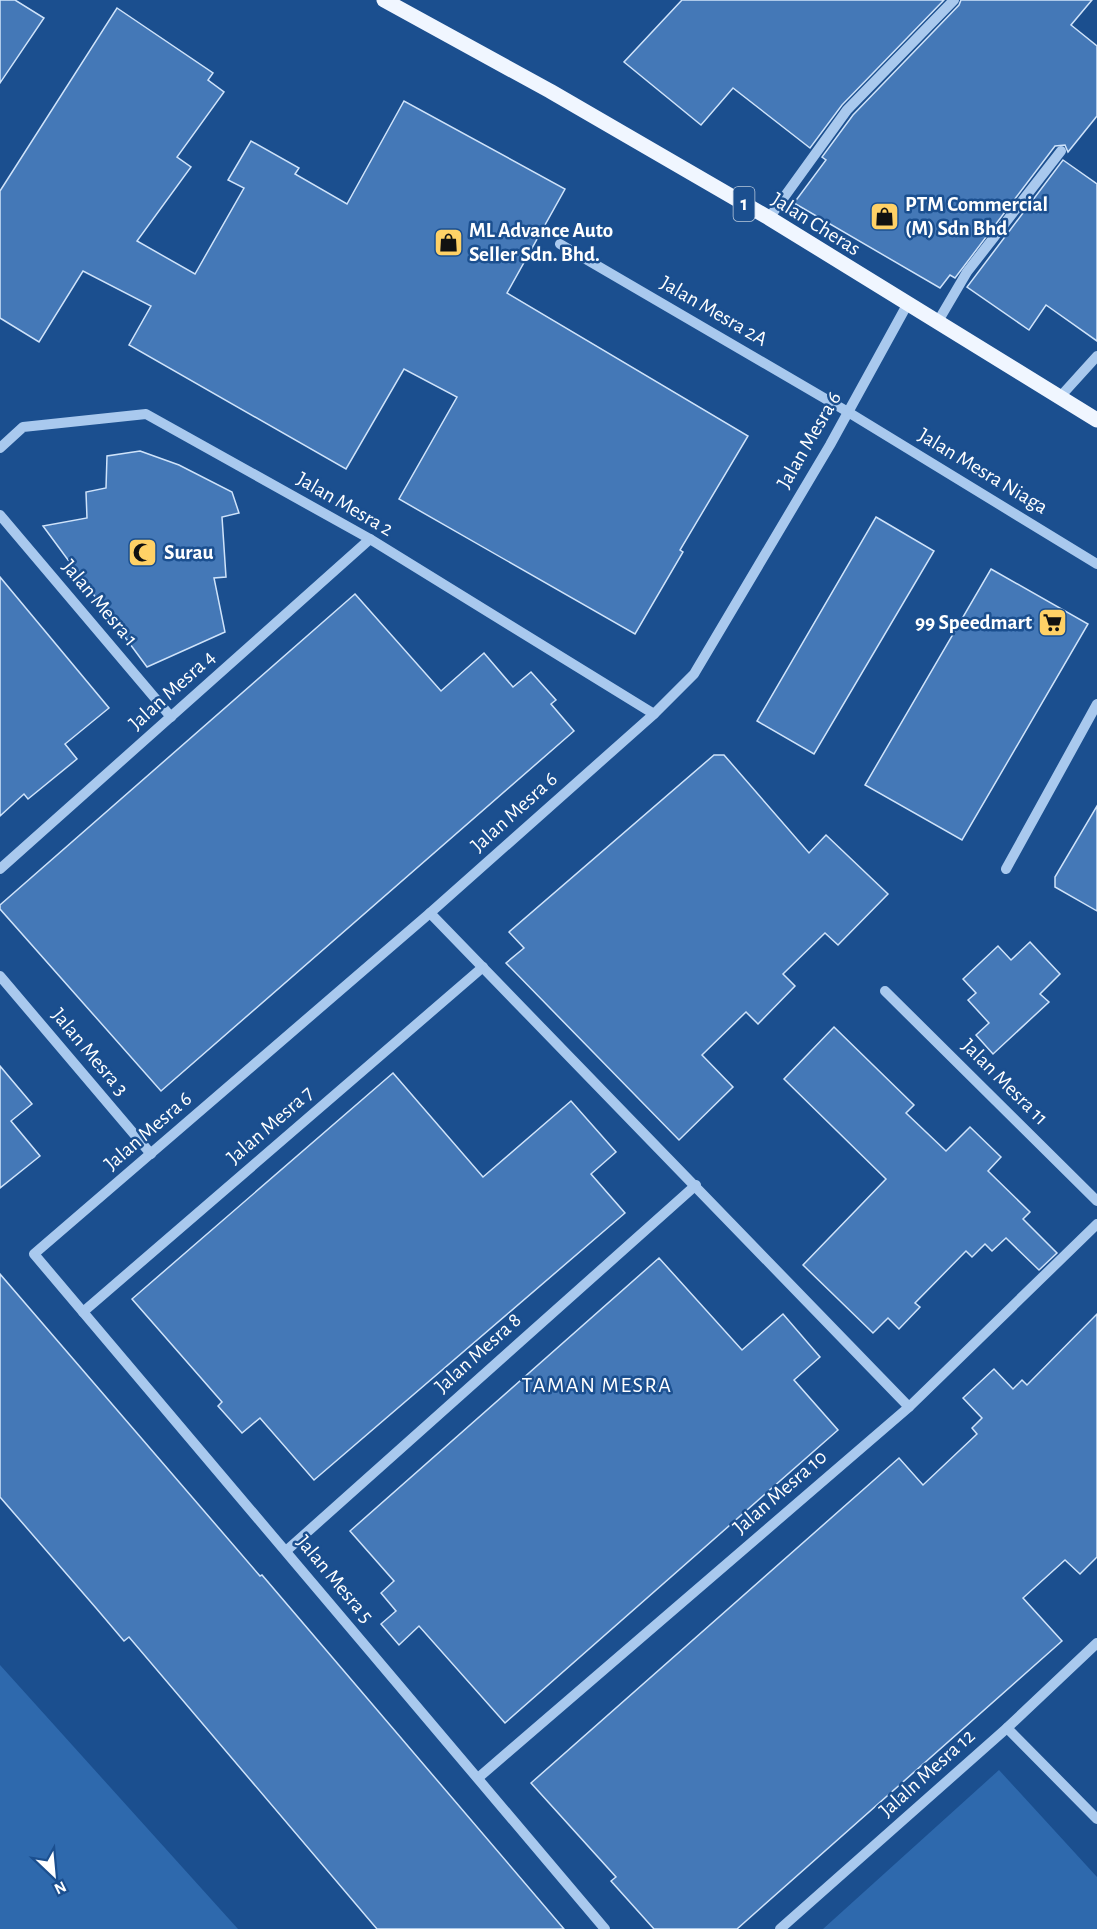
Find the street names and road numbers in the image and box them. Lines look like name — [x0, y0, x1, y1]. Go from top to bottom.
road number: 1 — [734, 187, 754, 221]
street label: Jalan Cheras — [768, 189, 864, 259]
street label: Jalan Mesra 2A — [657, 272, 771, 350]
street label: Jalan Mesra 6 — [773, 388, 845, 492]
street label: Jalan Mesra Niaga — [915, 424, 1052, 518]
street label: Jalan Mesra 2 — [293, 468, 397, 540]
street label: Jalan Mesra 1 — [58, 556, 142, 650]
street label: Jalan Mesra 4 — [125, 646, 219, 734]
street label: Jalan Mesra 6 — [467, 768, 561, 856]
street label: Jalan Mesra 3 — [48, 1004, 132, 1100]
street label: Jalan Mesra 11 — [958, 1035, 1052, 1129]
street label: Jalan Mesra 7 — [223, 1082, 317, 1168]
street label: Jalan Mesra 6 — [100, 1088, 196, 1174]
street label: Jalan Mesra 8 — [431, 1309, 525, 1397]
street label: Jalan Mesra 10 — [729, 1446, 831, 1538]
street label: Jalan Mesra 5 — [293, 1531, 377, 1627]
street label: Jalaln Mesra 12 — [875, 1725, 979, 1821]

